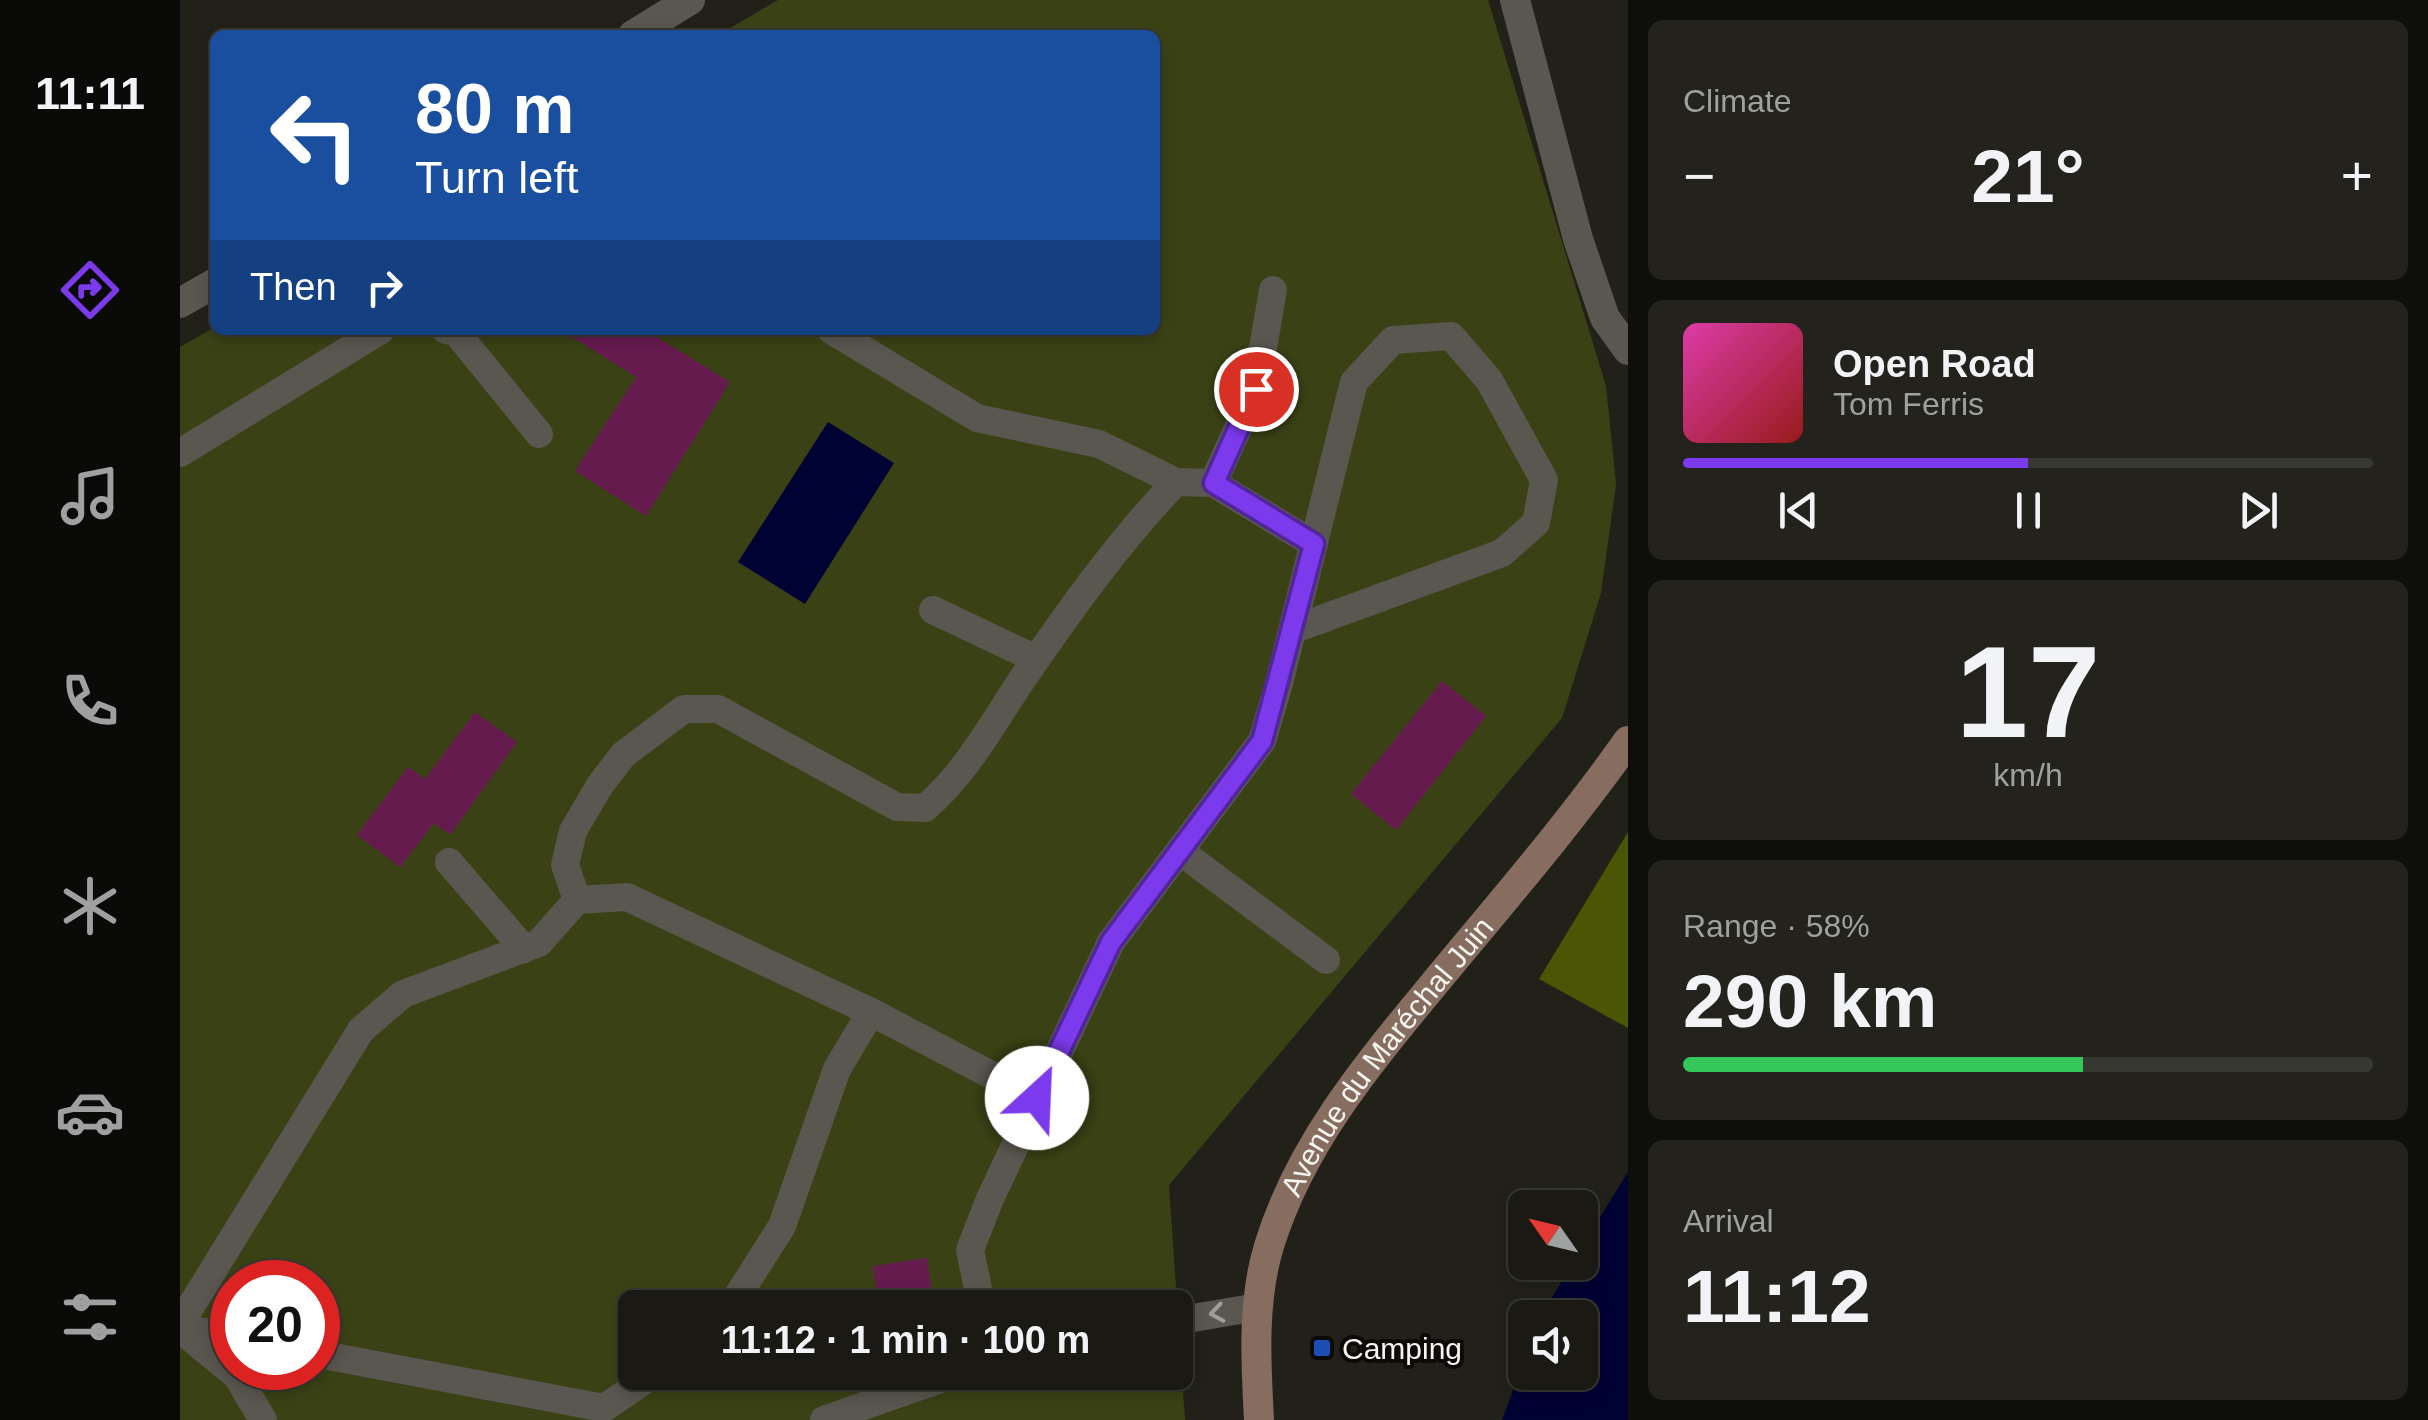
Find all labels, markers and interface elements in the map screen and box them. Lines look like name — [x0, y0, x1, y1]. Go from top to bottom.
text: 11:11 — [35, 68, 145, 119]
icon: left — [250, 70, 380, 200]
text: 80 m — [415, 70, 575, 148]
text: Climate — [1683, 83, 1791, 119]
text: 21° — [1971, 134, 2085, 218]
text: − — [1683, 145, 1715, 207]
text: + — [2341, 145, 2373, 207]
text: Turn left — [415, 152, 578, 203]
icon: directions — [55, 255, 125, 325]
icon: right — [357, 260, 412, 315]
text: Then — [250, 266, 337, 308]
text: Open Road — [1833, 343, 2036, 385]
pin — [1214, 347, 1299, 432]
icon: arrive — [1229, 362, 1284, 417]
text: Tom Ferris — [1833, 386, 1984, 422]
icon: music — [55, 461, 125, 531]
icon: previous — [1771, 483, 1826, 538]
icon: pause — [2001, 483, 2056, 538]
icon: next — [2231, 483, 2286, 538]
text: 17 — [1956, 619, 2100, 765]
icon: phone — [55, 666, 125, 736]
text: km/h — [1993, 757, 2063, 793]
icon: climate — [55, 871, 125, 941]
text: Range · 58% — [1683, 908, 1870, 944]
street label: Avenue du Maréchal Juin — [1274, 910, 1499, 1201]
text: 290 km — [1683, 959, 1937, 1043]
position arrow — [985, 1046, 1089, 1150]
icon: car — [55, 1077, 125, 1147]
north arrow — [1508, 1190, 1598, 1280]
map controls — [1508, 1190, 1598, 1390]
text: Arrival — [1683, 1203, 1774, 1239]
text: 11:12 — [1683, 1254, 1871, 1338]
speed limit sign: 20 — [210, 1260, 340, 1390]
icon: filters — [55, 1282, 125, 1352]
button: sound — [1508, 1300, 1598, 1390]
one-way arrow — [1208, 1302, 1225, 1323]
text: 11:12 · 1 min · 100 m — [721, 1319, 1090, 1361]
place label: Camping — [1342, 1332, 1462, 1365]
marker: Camping — [1311, 1337, 1333, 1359]

